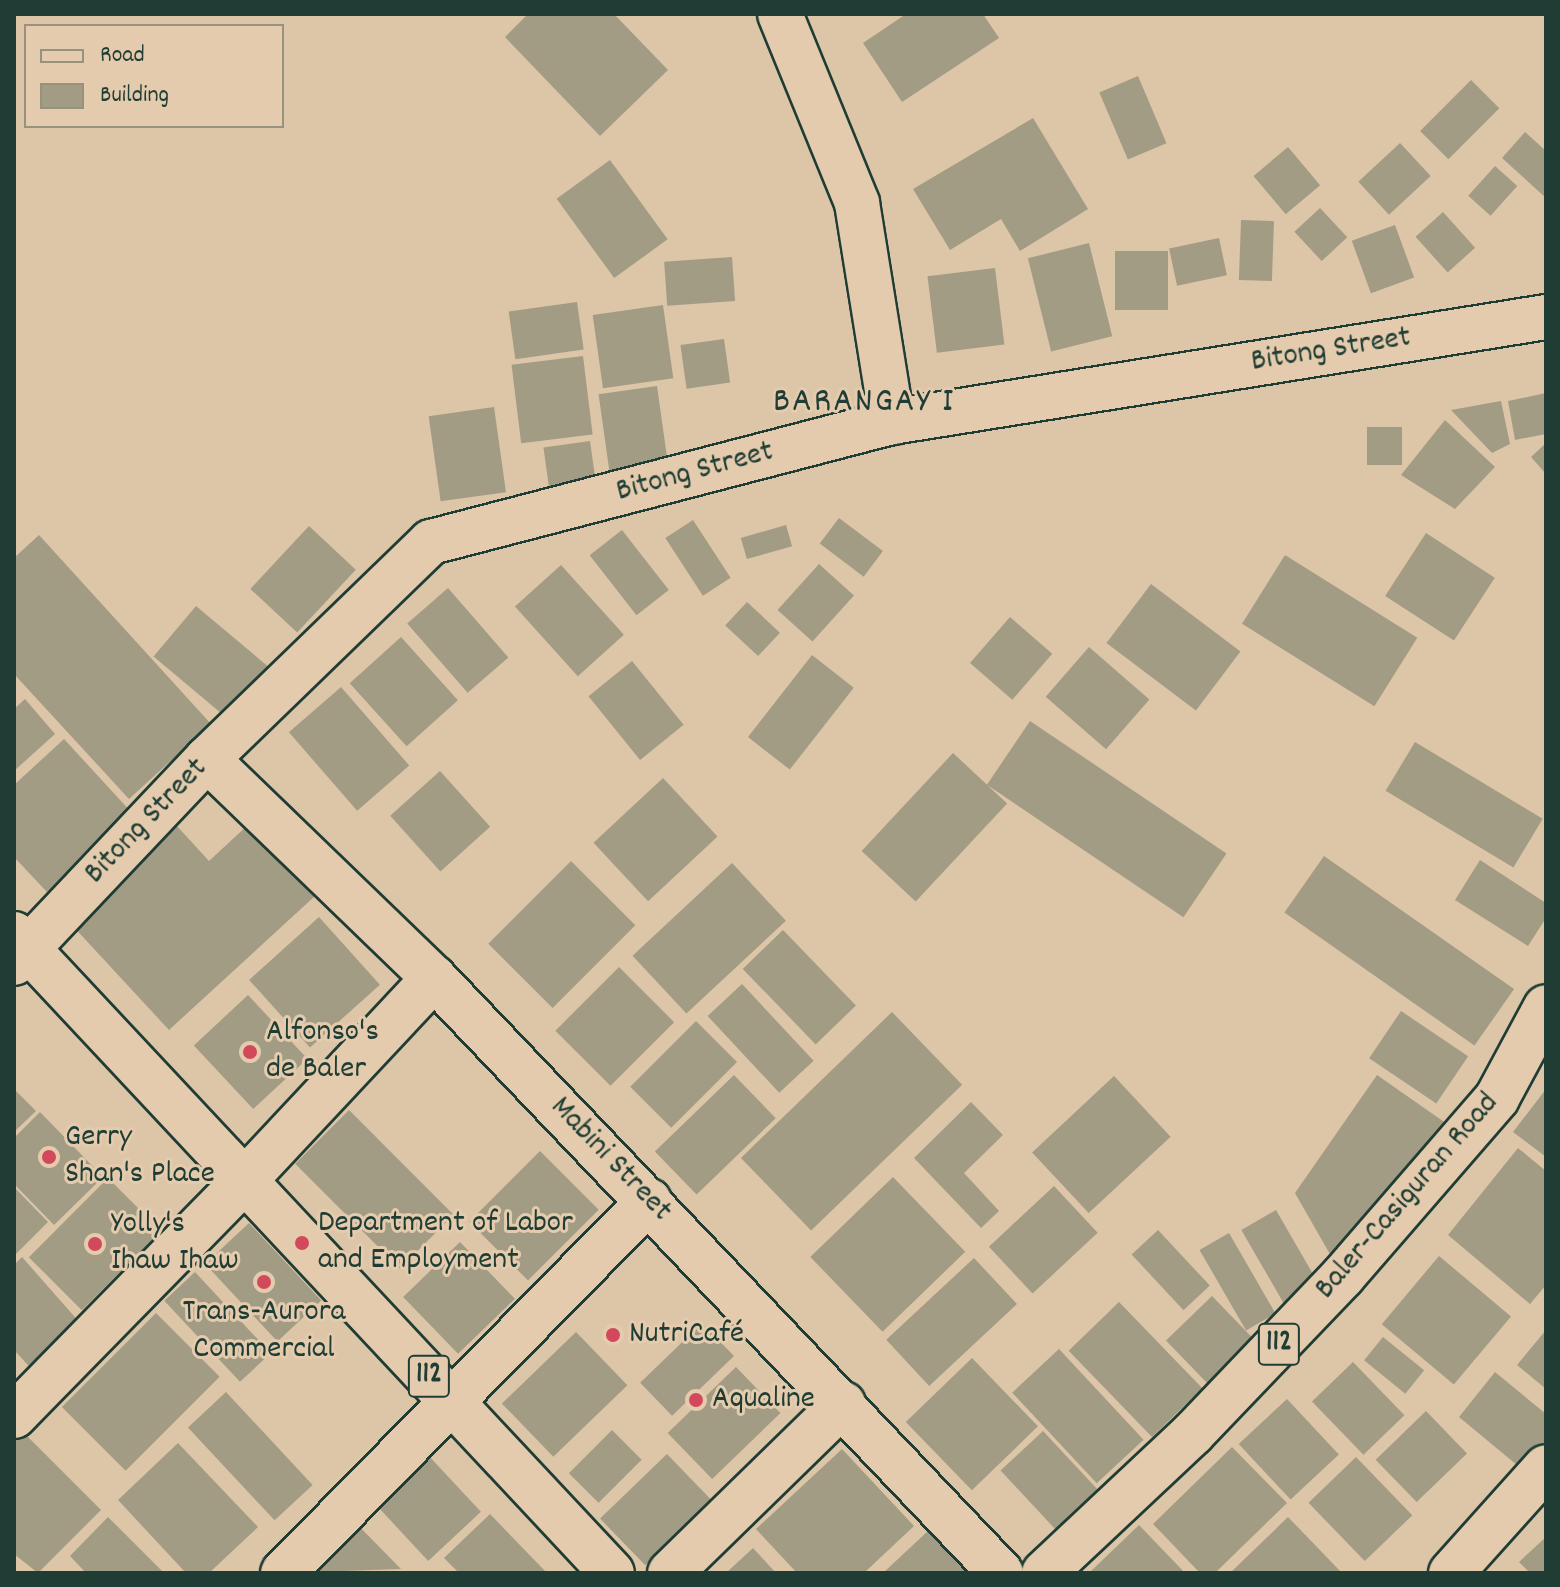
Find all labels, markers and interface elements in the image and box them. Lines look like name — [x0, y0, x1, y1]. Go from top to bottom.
legend — [24, 24, 284, 128]
text: Road — [100, 39, 145, 73]
text: Building — [100, 79, 169, 113]
street label: Bitong Street — [1249, 319, 1413, 383]
district label: BARANGAY I — [773, 382, 955, 426]
street label: Bitong Street — [612, 434, 778, 512]
street label: Bitong Street — [77, 751, 217, 893]
place label: Alfonso's de Baler — [266, 1015, 379, 1090]
marker: Alfonso's de Baler — [241, 1043, 259, 1061]
street label: Baler-Casiguran Road — [1308, 1086, 1508, 1308]
street label: Mabini Street — [541, 1089, 679, 1231]
place label: Gerry Shan's Place — [65, 1120, 215, 1195]
marker: Gerry Shan's Place — [40, 1148, 58, 1166]
place label: Department of Labor and Employment — [318, 1206, 573, 1281]
place label: Yolly's Ihaw Ihaw — [111, 1207, 239, 1282]
marker: Department of Labor and Employment — [293, 1234, 311, 1252]
marker: Yolly's Ihaw Ihaw — [86, 1235, 104, 1253]
marker: Trans-Aurora Commercial — [255, 1273, 273, 1291]
place label: Trans-Aurora Commercial — [182, 1295, 346, 1370]
place label: NutriCafé — [629, 1316, 744, 1354]
road number: 112 — [1257, 1318, 1301, 1370]
marker: NutriCafé — [604, 1326, 622, 1344]
road number: 112 — [407, 1350, 451, 1402]
place label: Aqualine — [712, 1381, 815, 1419]
marker: Aqualine — [687, 1391, 705, 1409]

